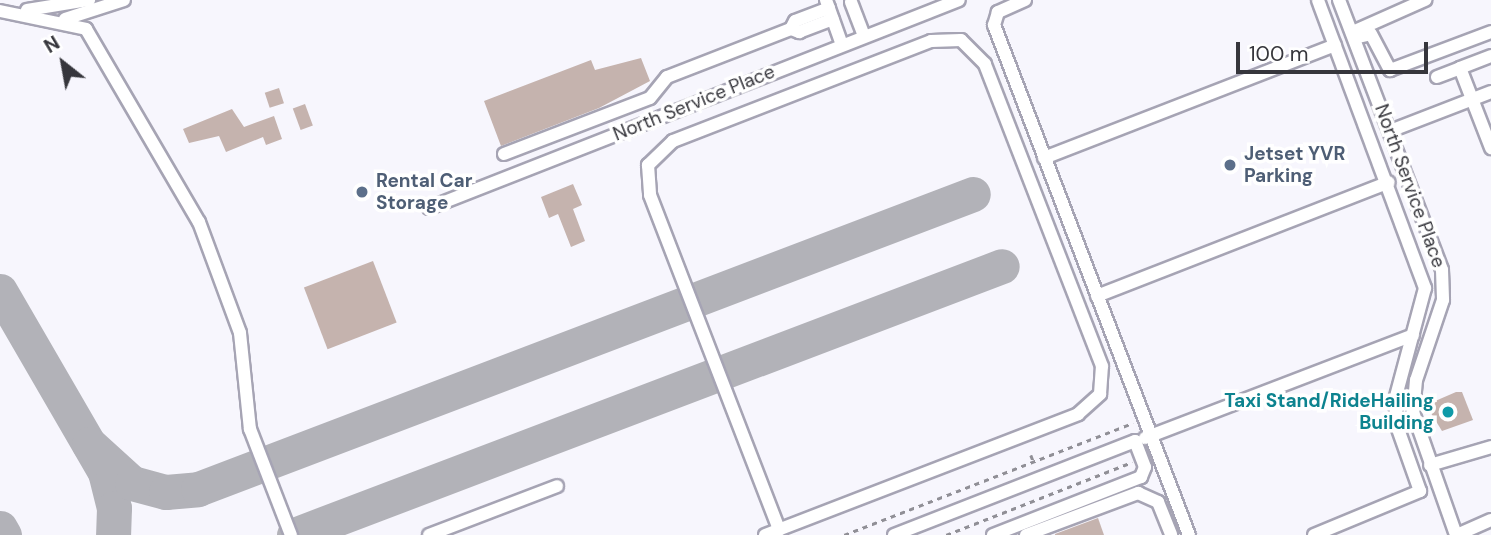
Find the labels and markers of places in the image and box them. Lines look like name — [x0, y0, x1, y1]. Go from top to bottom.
place label: Jetset YVR Parking — [1244, 143, 1345, 187]
marker: Jetset YVR Parking — [1222, 157, 1238, 173]
place label: Rental Car Storage — [376, 170, 472, 214]
marker: Rental Car Storage — [354, 184, 370, 200]
place label: Taxi Stand/RideHailing Building — [1224, 390, 1434, 434]
marker: Taxi Stand/RideHailing Building — [1440, 404, 1456, 420]

